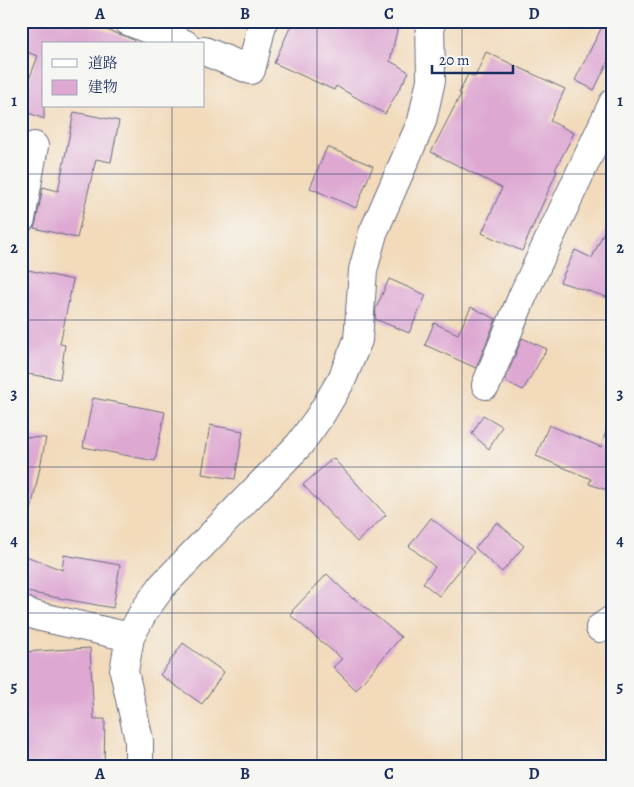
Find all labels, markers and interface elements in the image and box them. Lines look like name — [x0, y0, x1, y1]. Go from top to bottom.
text: A — [94, 3, 106, 25]
text: B — [240, 3, 250, 25]
text: C — [384, 3, 394, 25]
text: D — [528, 3, 540, 25]
legend — [42, 42, 205, 108]
scale bar — [432, 42, 513, 74]
text: 20 m — [439, 50, 470, 70]
text: 道路 — [88, 53, 118, 73]
text: 建物 — [88, 77, 118, 97]
text: 1 — [11, 90, 17, 112]
text: 1 — [617, 90, 623, 112]
text: 2 — [10, 237, 18, 259]
text: 2 — [616, 237, 624, 259]
text: 3 — [11, 383, 18, 405]
text: 3 — [617, 383, 624, 405]
text: 4 — [10, 530, 18, 552]
text: 4 — [616, 530, 624, 552]
text: 5 — [11, 676, 18, 698]
text: 5 — [617, 676, 624, 698]
text: A — [94, 763, 106, 785]
text: B — [240, 763, 250, 785]
text: C — [384, 763, 394, 785]
text: D — [528, 763, 540, 785]

